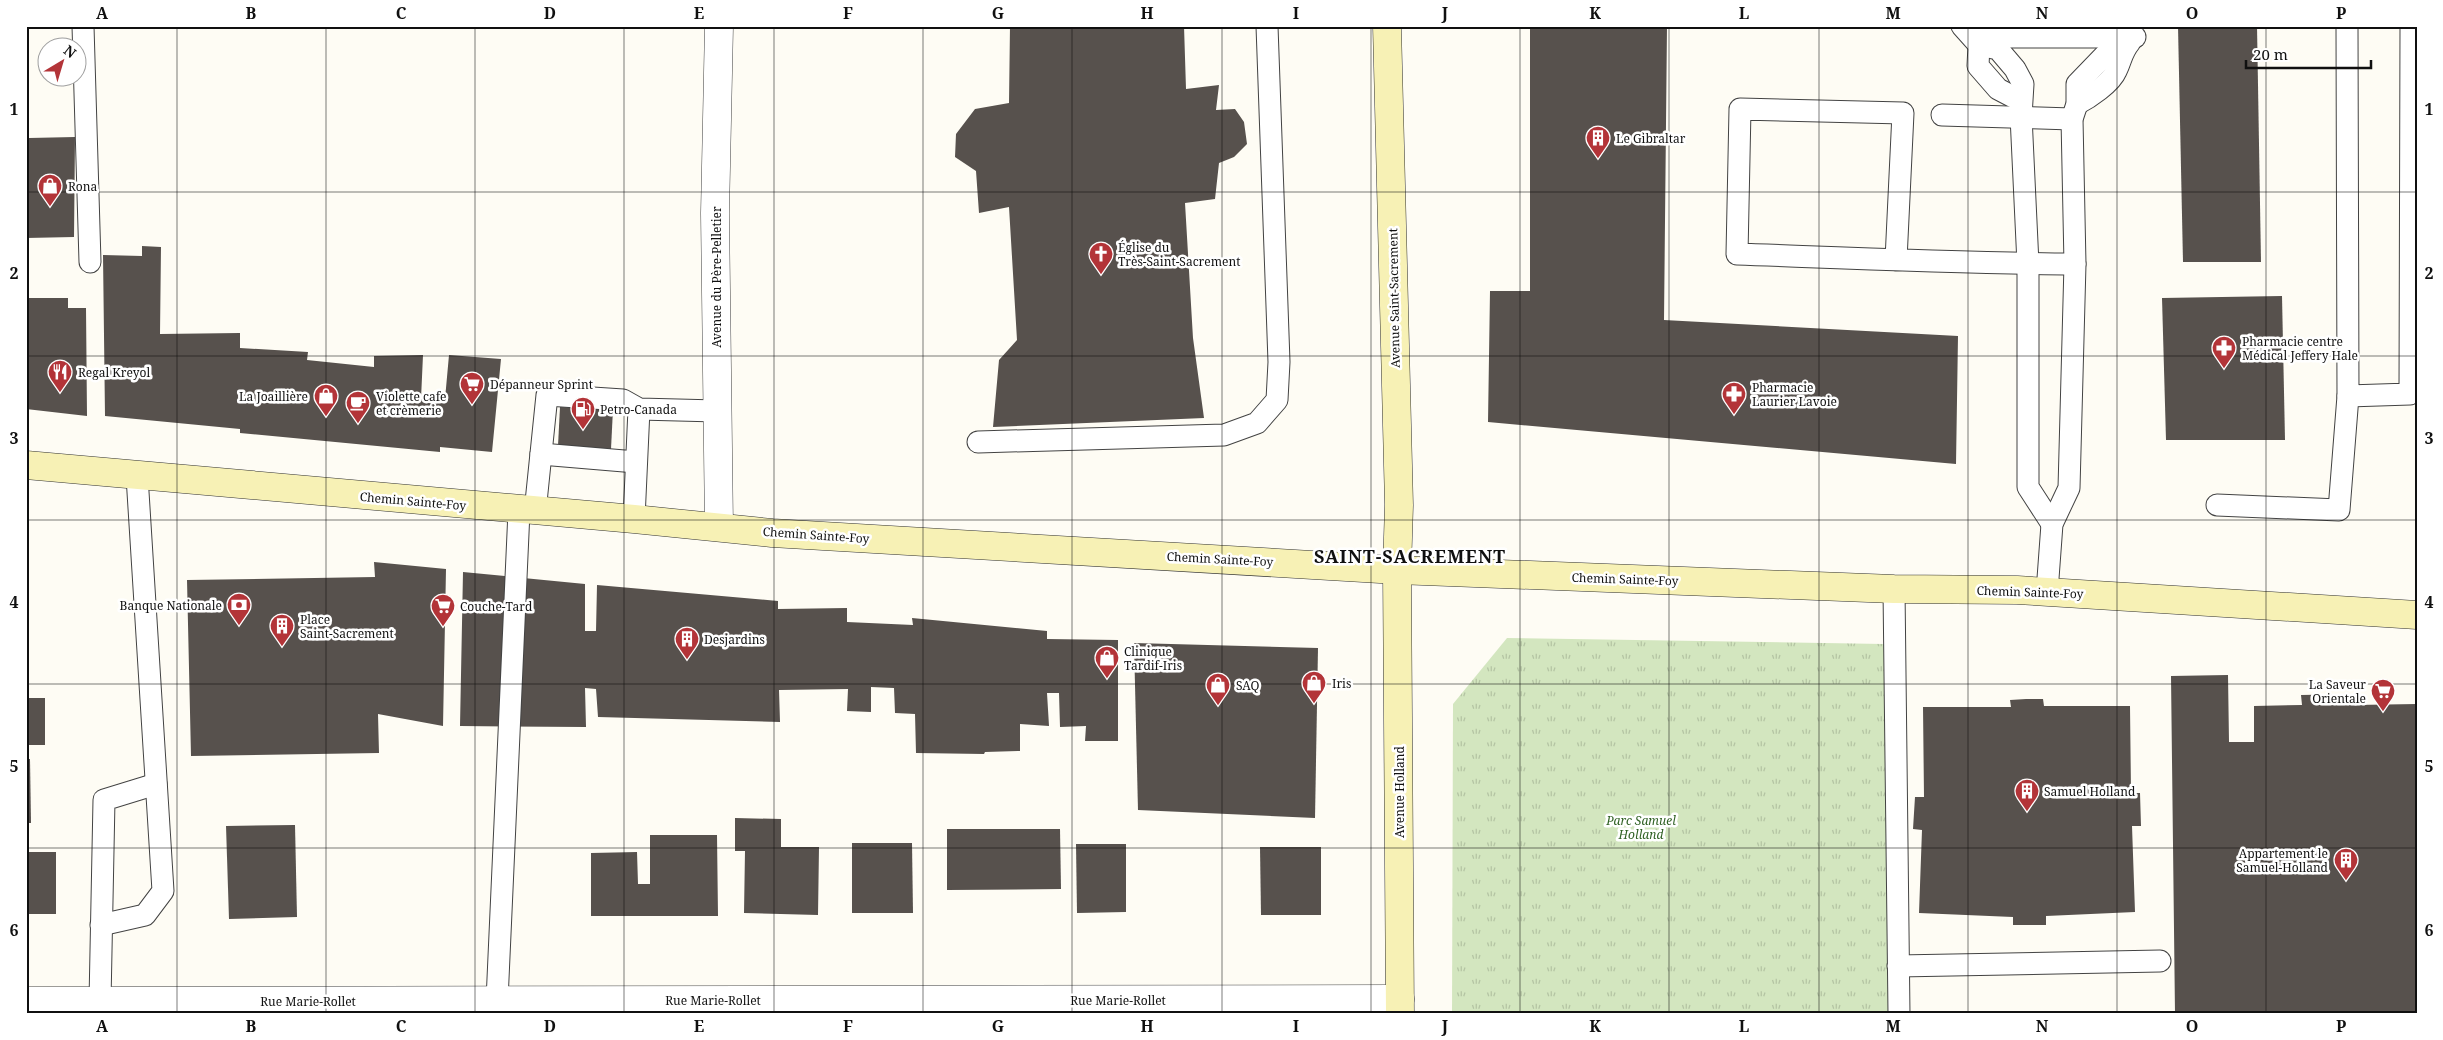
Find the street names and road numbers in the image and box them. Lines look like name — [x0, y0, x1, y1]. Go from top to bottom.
street label: Avenue du Père-Pelletier — [708, 206, 725, 348]
street label: Avenue Saint-Sacrement — [1384, 228, 1404, 368]
street label: Chemin Sainte-Foy — [359, 488, 467, 514]
street label: Chemin Sainte-Foy — [762, 523, 870, 547]
street label: Chemin Sainte-Foy — [1166, 548, 1274, 570]
street label: Chemin Sainte-Foy — [1571, 569, 1679, 589]
street label: Chemin Sainte-Foy — [1976, 582, 2084, 602]
street label: Avenue Holland — [1391, 745, 1408, 838]
street label: Rue Marie-Rollet — [665, 992, 761, 1009]
street label: Rue Marie-Rollet — [1070, 992, 1166, 1009]
street label: Rue Marie-Rollet — [260, 993, 356, 1010]

